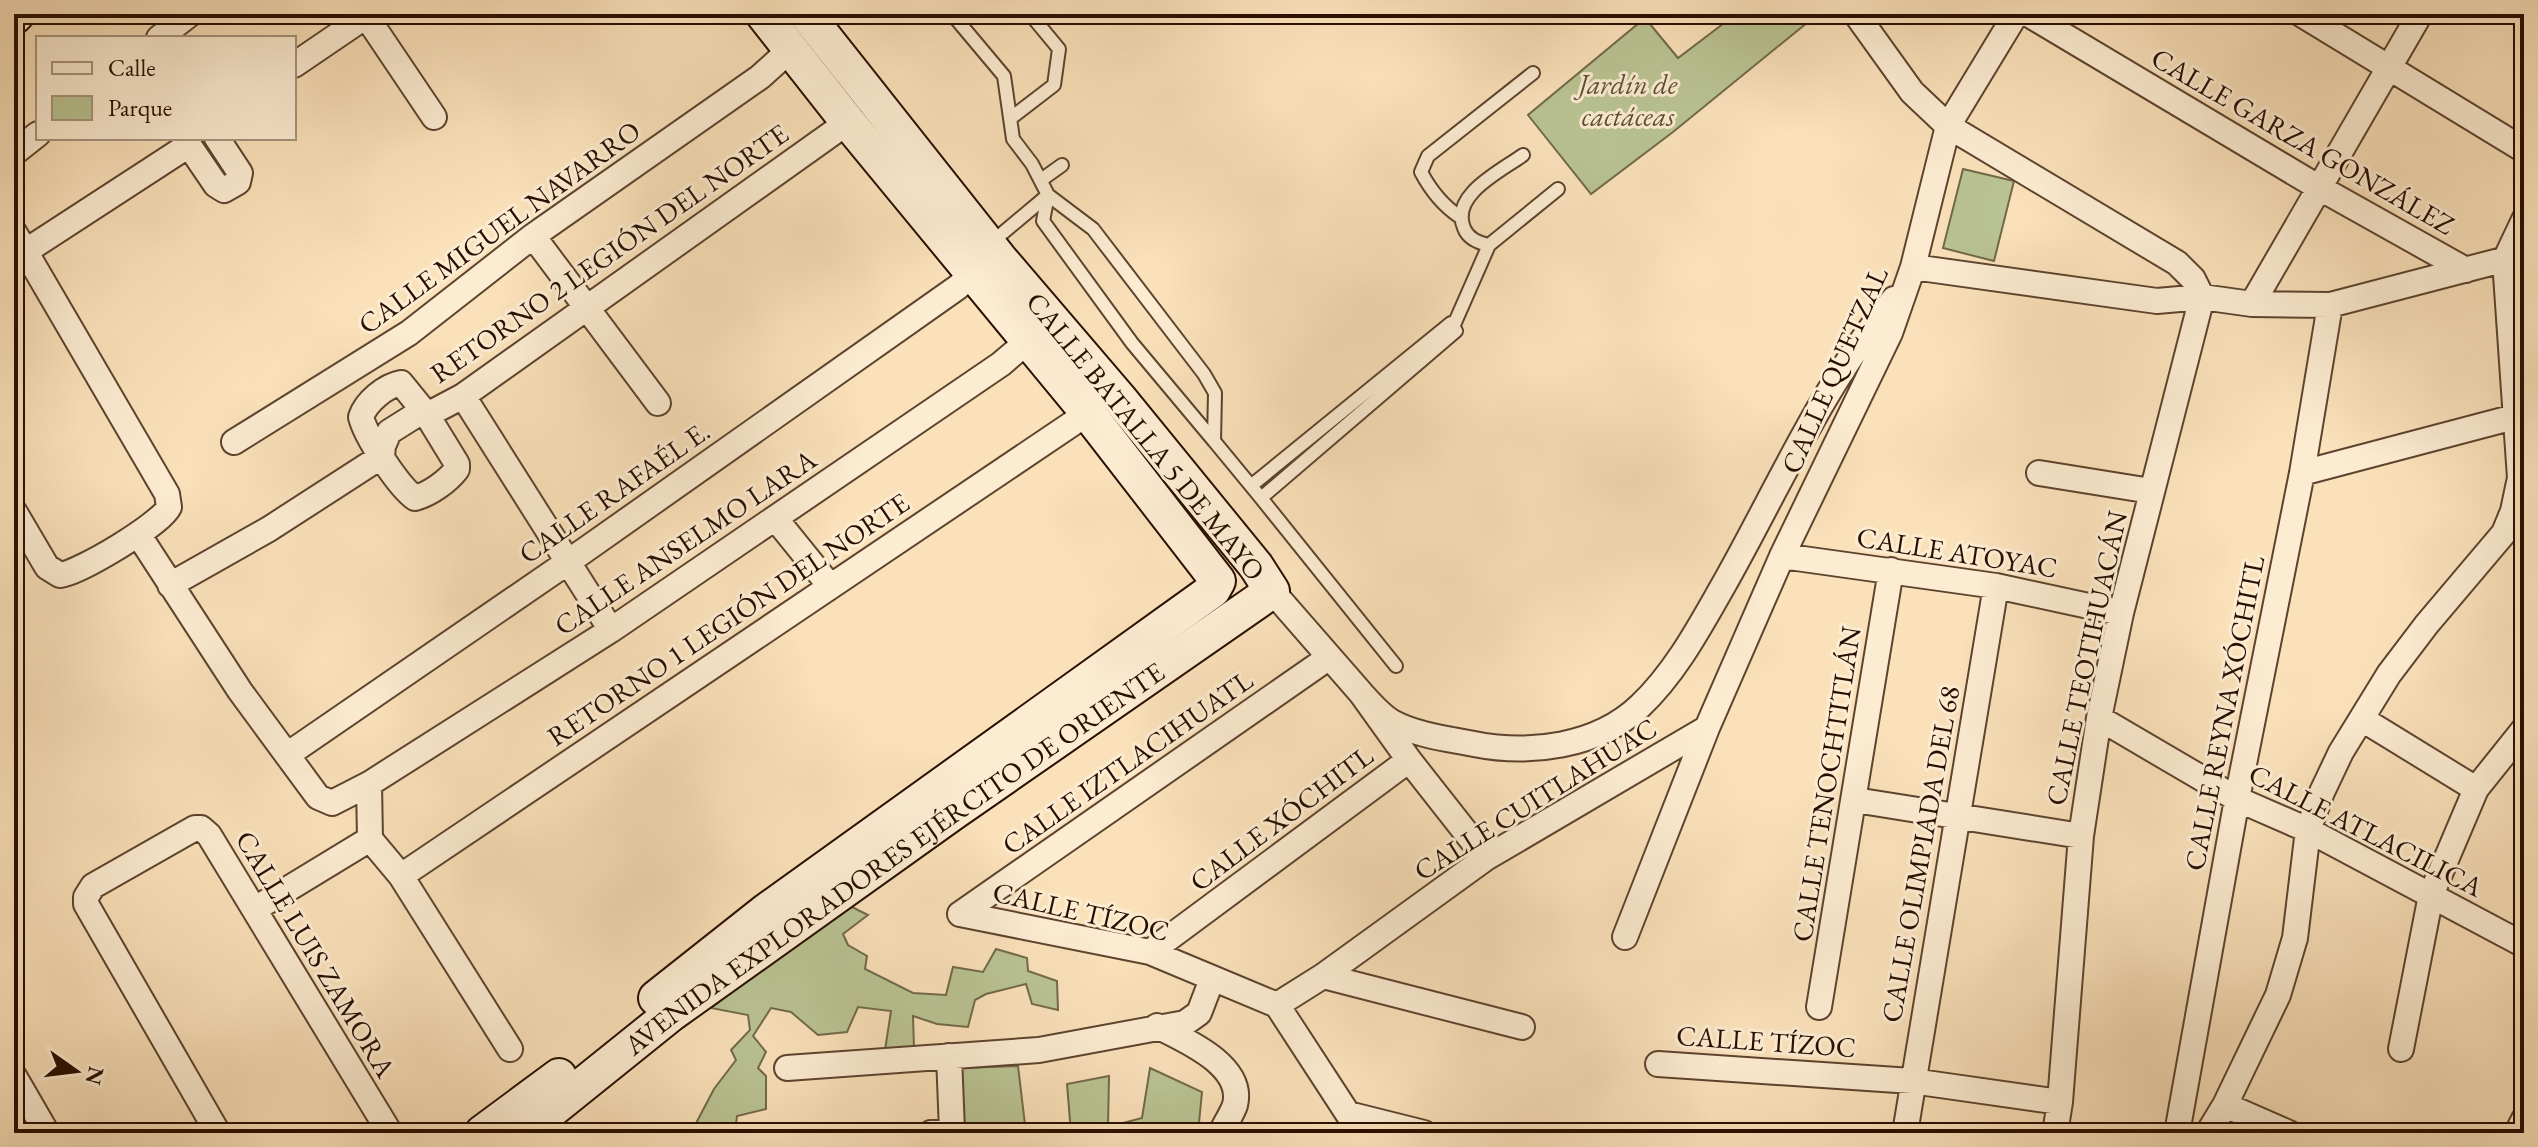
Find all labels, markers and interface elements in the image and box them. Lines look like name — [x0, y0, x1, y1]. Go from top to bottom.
legend — [36, 36, 296, 140]
street label: CALLE GARZA GONZÁLEZ — [2145, 39, 2461, 243]
text: Calle — [108, 52, 156, 83]
park label: Jardín de cactáceas — [1573, 66, 1678, 134]
text: Parque — [108, 92, 172, 123]
street label: CALLE MIGUEL NAVARRO — [351, 112, 647, 342]
street label: RETORNO 2 LEGIÓN DEL NORTE — [423, 115, 795, 391]
street label: CALLE QUETZAL — [1772, 260, 1896, 479]
street label: CALLE BATALLA 5 DE MAYO — [1018, 284, 1274, 588]
street label: CALLE RAFAÉL E. — [511, 413, 717, 571]
street label: CALLE ANSELMO LARA — [547, 440, 823, 643]
street label: RETORNO 1 LEGIÓN DEL NORTE — [540, 484, 916, 754]
street label: CALLE TEOTIHUACÁN — [2037, 507, 2135, 809]
street label: CALLE ATOYAC — [1854, 518, 2060, 586]
street label: CALLE REYNA XÓCHITL — [2176, 552, 2272, 873]
street label: CALLE TENOCHTITLÁN — [1783, 624, 1869, 944]
street label: AVENIDA EXPLORADORES EJÉRCITO DE ORIENTE — [616, 653, 1171, 1063]
street label: CALLE IZTLACIHUATL — [995, 661, 1260, 862]
street label: CALLE OLIMPIADA DEL 68 — [1873, 683, 1967, 1025]
street label: CALLE CUITLAHUAC — [1407, 710, 1663, 888]
street label: CALLE XÓCHITL — [1182, 737, 1380, 899]
street label: CALLE ATLACILICA — [2243, 755, 2490, 905]
street label: CALLE LUIS ZAMORA — [228, 824, 404, 1085]
street label: CALLE TÍZOC — [989, 873, 1173, 949]
street label: CALLE TÍZOC — [1675, 1017, 1857, 1065]
north arrow — [36, 1031, 116, 1111]
text: N — [79, 1064, 111, 1088]

